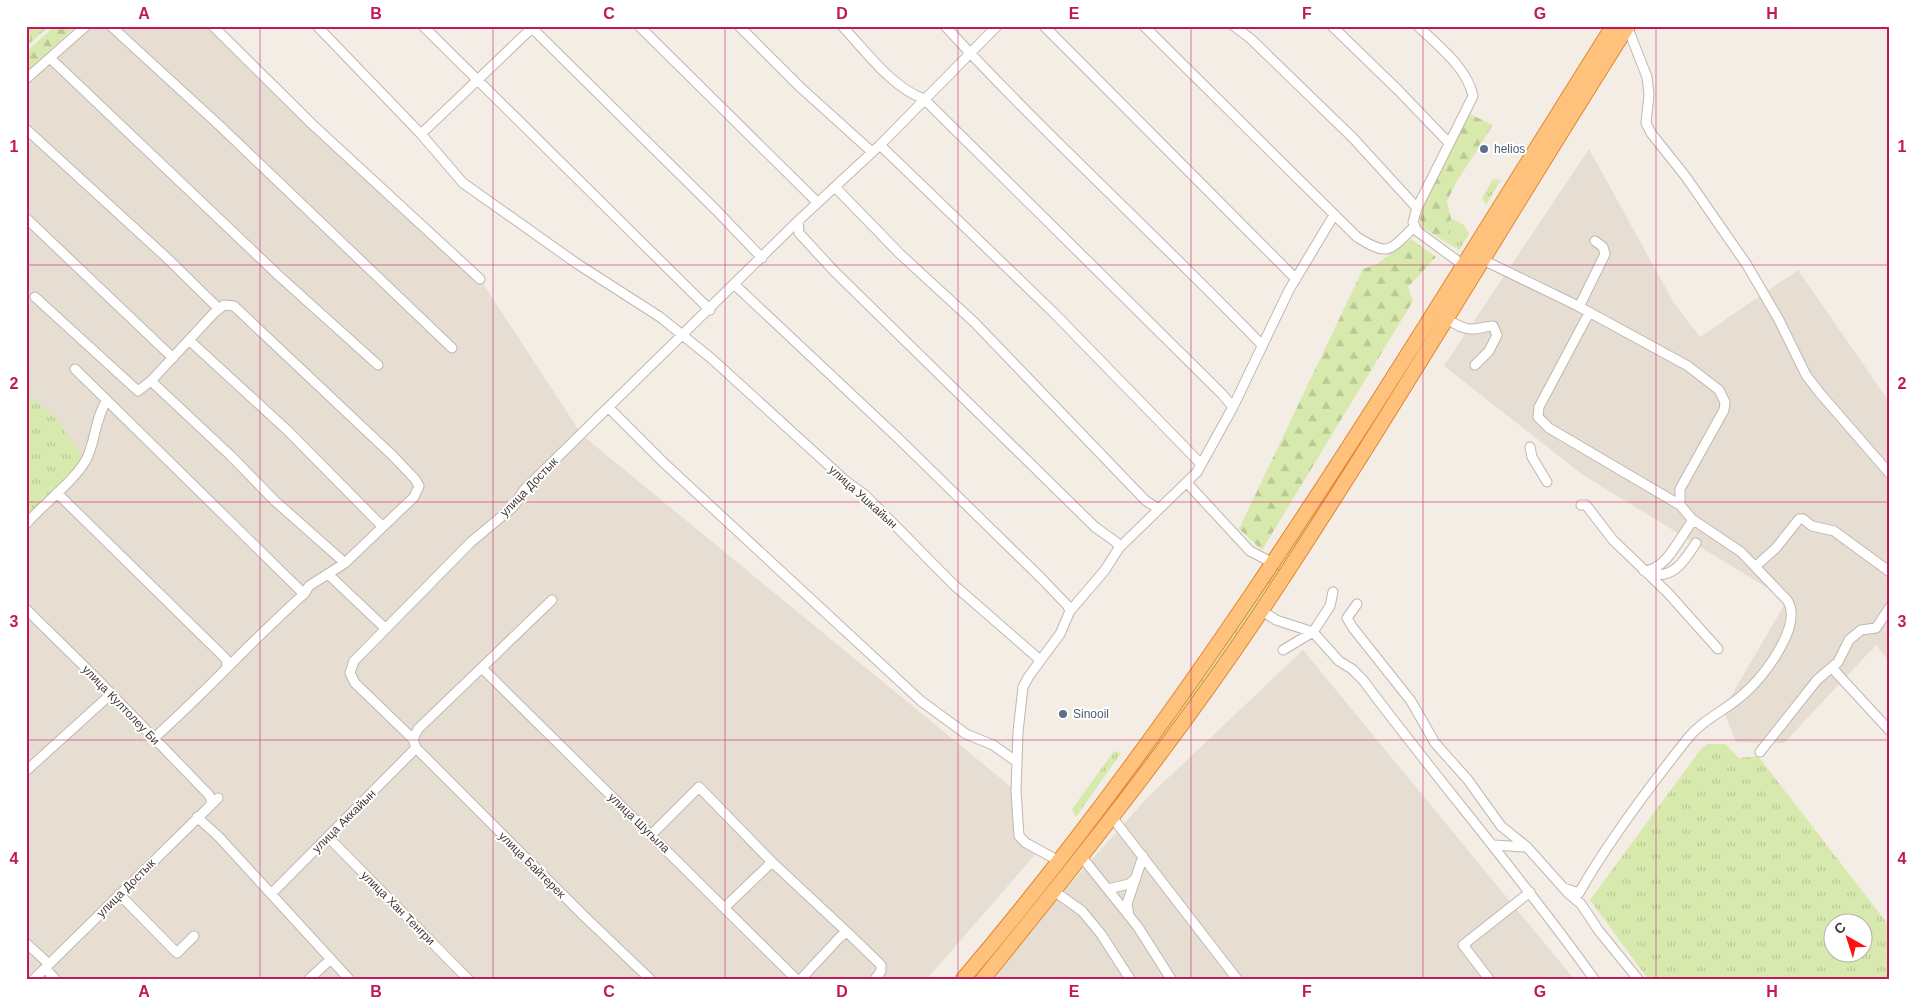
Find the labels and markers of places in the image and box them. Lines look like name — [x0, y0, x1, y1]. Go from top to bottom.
place label: helios — [1494, 142, 1525, 156]
marker: helios — [1478, 143, 1490, 155]
place label: Sinooil — [1073, 707, 1109, 721]
marker: Sinooil — [1057, 708, 1069, 720]

